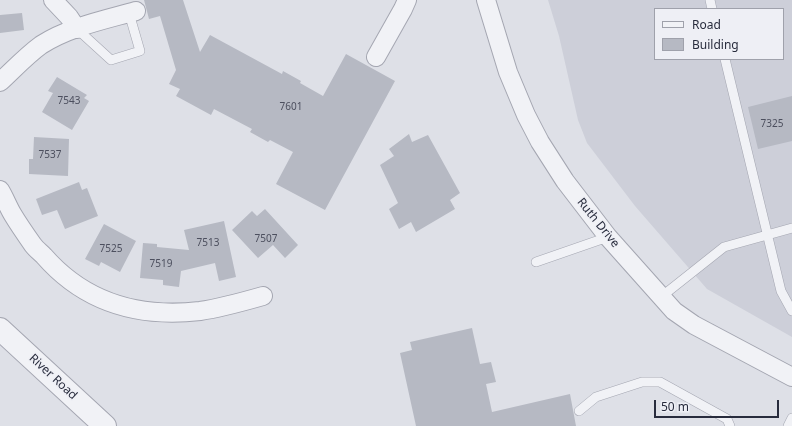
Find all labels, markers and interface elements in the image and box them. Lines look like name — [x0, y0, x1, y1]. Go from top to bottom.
legend — [654, 8, 784, 60]
text: Road — [692, 16, 721, 33]
text: Building — [692, 36, 739, 53]
house number: 7543 — [58, 95, 80, 107]
house number: 7601 — [280, 101, 302, 113]
house number: 7325 — [761, 118, 783, 130]
house number: 7537 — [39, 149, 61, 161]
street label: Ruth Drive — [574, 195, 622, 251]
house number: 7507 — [255, 233, 277, 245]
house number: 7513 — [197, 237, 219, 249]
house number: 7525 — [100, 243, 122, 255]
house number: 7519 — [150, 258, 172, 270]
street label: River Road — [26, 351, 80, 403]
scale bar — [656, 392, 781, 418]
text: 50 m — [661, 398, 689, 415]

